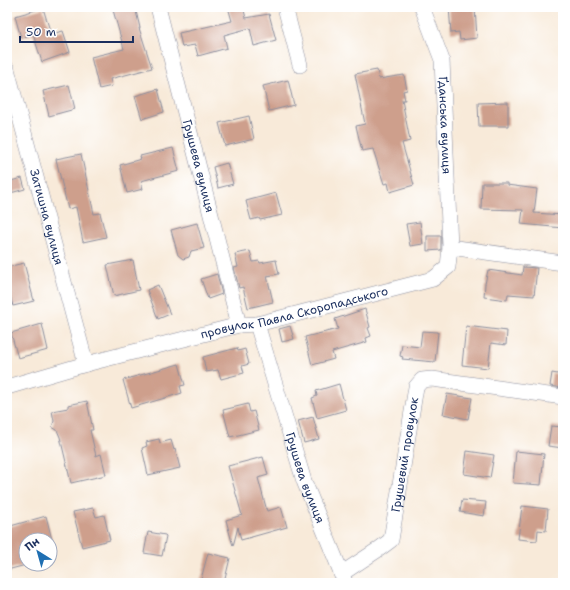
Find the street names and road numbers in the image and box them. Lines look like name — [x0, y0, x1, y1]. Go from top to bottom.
street label: Ґданська вулиця — [435, 76, 455, 175]
street label: Грушева вулиця — [179, 118, 218, 214]
street label: Затишна вулиця — [26, 167, 67, 267]
street label: провулок Павла Скоропадського — [199, 283, 390, 342]
street label: Грушевий провулок — [388, 395, 422, 513]
street label: Грушева вулиця — [282, 430, 328, 526]

